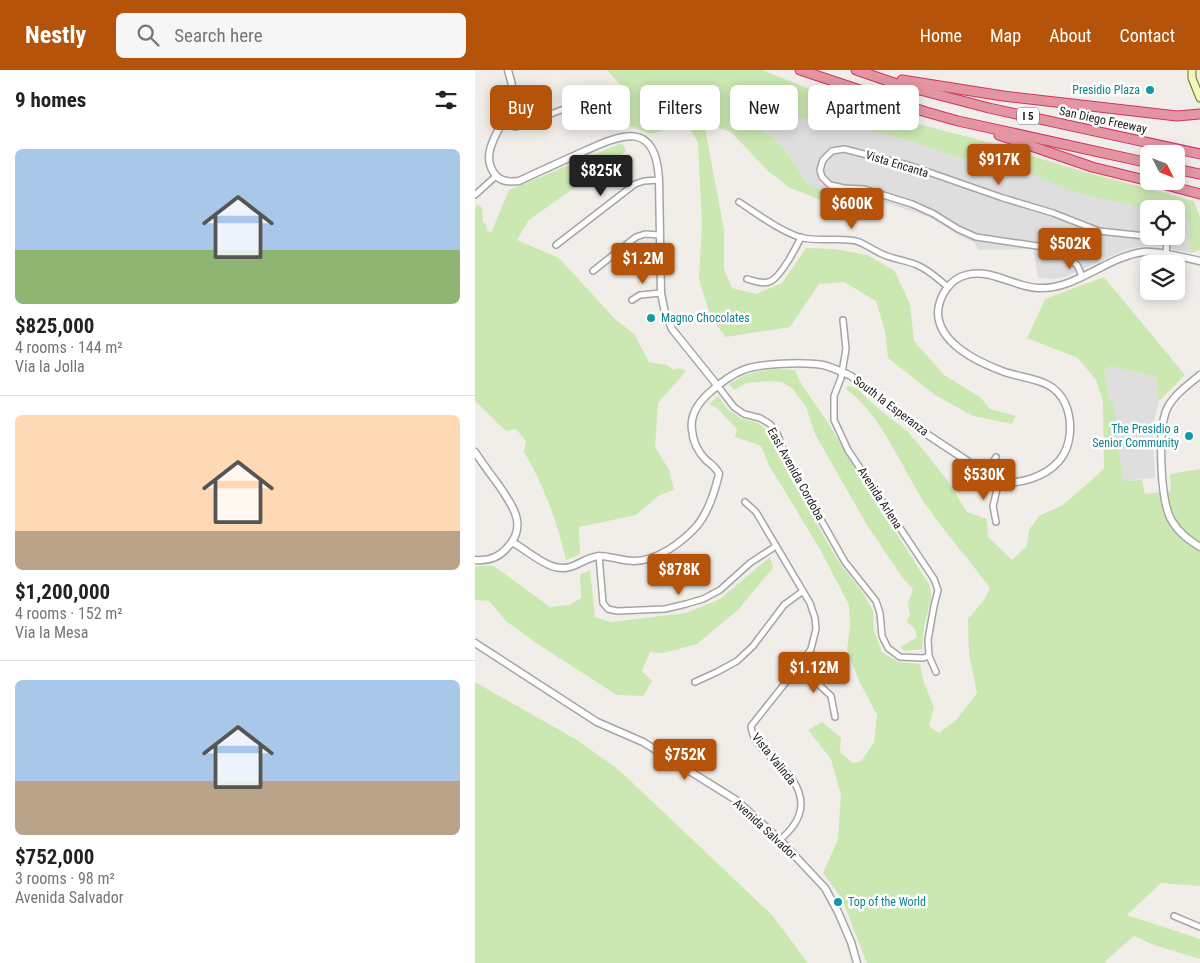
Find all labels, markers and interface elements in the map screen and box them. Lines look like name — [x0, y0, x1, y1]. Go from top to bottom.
search box — [116, 13, 466, 58]
text: Nestly — [25, 21, 86, 49]
icon: search — [134, 21, 162, 49]
text: Search here — [174, 24, 263, 47]
text: Home — [920, 25, 962, 46]
text: Map — [990, 25, 1021, 46]
text: About — [1049, 25, 1091, 46]
text: Contact — [1119, 25, 1175, 46]
place label: Presidio Plaza — [1072, 83, 1140, 97]
marker: Presidio Plaza — [1144, 84, 1156, 96]
chip: Buy — [490, 85, 552, 130]
chip: Rent — [562, 85, 630, 130]
chip: Filters — [640, 85, 720, 130]
chip: New — [730, 85, 798, 130]
chip: Apartment — [808, 85, 919, 130]
icon: filters — [432, 86, 460, 114]
text: 9 homes — [15, 88, 86, 112]
street label: San Diego Freeway — [1058, 104, 1148, 136]
road number: I 5 — [1017, 107, 1039, 124]
pin: $917K — [964, 144, 1034, 186]
north arrow — [1140, 145, 1185, 190]
map controls — [1140, 145, 1185, 300]
street label: Vista Encanta — [864, 148, 930, 180]
text: $917K — [978, 150, 1020, 169]
pin: $825K — [566, 154, 636, 197]
text: $825K — [580, 161, 622, 180]
icon: home — [193, 182, 283, 272]
pin: $600K — [817, 188, 887, 230]
text: $600K — [831, 194, 873, 213]
button: locate — [1140, 200, 1185, 245]
pin: $502K — [1035, 228, 1105, 270]
text: $502K — [1049, 234, 1091, 253]
pin: $1.2M — [608, 242, 678, 285]
text: $1.2M — [622, 249, 664, 268]
button: layers — [1140, 255, 1185, 300]
place label: Magno Chocolates — [661, 311, 750, 325]
marker: Magno Chocolates — [645, 312, 657, 324]
text: $825,000 — [15, 314, 94, 338]
text: 4 rooms · 144 m² — [15, 338, 123, 357]
text: Via la Jolla — [15, 357, 85, 376]
street label: South la Esperanza — [851, 373, 932, 439]
place label: The Presidio a Senior Community — [1092, 422, 1179, 450]
street label: East Avenida Cordoba — [765, 425, 827, 523]
marker: The Presidio a Senior Community — [1183, 430, 1195, 442]
icon: home — [193, 447, 283, 537]
pin: $530K — [949, 458, 1019, 501]
street label: Avenida Arlena — [855, 464, 905, 532]
text: $530K — [963, 465, 1005, 484]
pin: $878K — [644, 554, 714, 596]
text: $878K — [658, 560, 700, 579]
text: $1,200,000 — [15, 580, 110, 604]
text: 4 rooms · 152 m² — [15, 604, 123, 623]
text: Via la Mesa — [15, 623, 89, 642]
pin: $1.12M — [773, 652, 855, 694]
text: $1.12M — [789, 658, 839, 677]
icon: home — [193, 712, 283, 802]
street label: Vista Valinda — [749, 730, 799, 788]
pin: $752K — [650, 738, 720, 781]
text: $752K — [664, 745, 706, 764]
street label: Avenida Salvador — [730, 796, 800, 862]
text: $752,000 — [15, 845, 94, 869]
text: 3 rooms · 98 m² — [15, 869, 115, 888]
text: Avenida Salvador — [15, 888, 124, 907]
place label: Top of the World — [848, 895, 926, 909]
marker: Top of the World — [832, 896, 844, 908]

